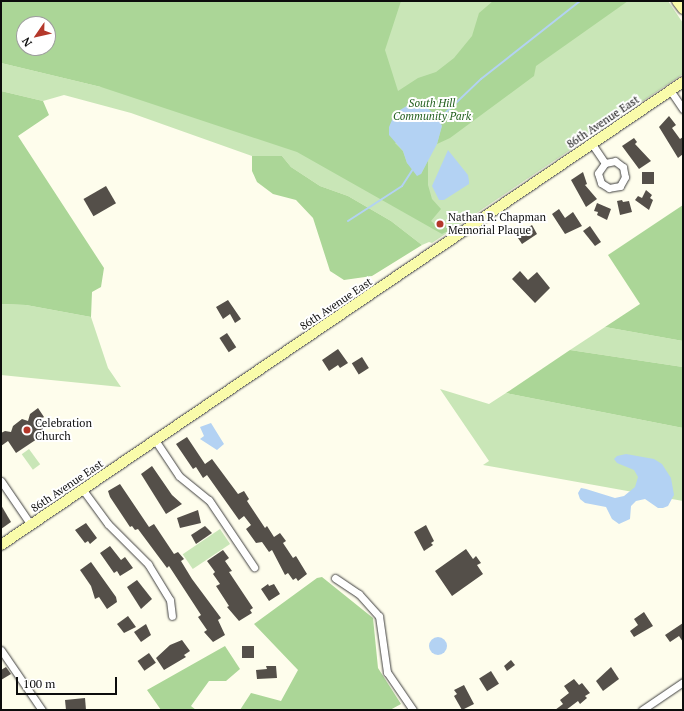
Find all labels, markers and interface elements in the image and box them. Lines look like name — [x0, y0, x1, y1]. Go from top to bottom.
north arrow — [16, 16, 56, 56]
text: N — [19, 35, 35, 50]
street label: 86th Avenue East — [564, 93, 642, 151]
park label: South Hill Community Park — [393, 97, 471, 123]
place label: Nathan R. Chapman Memorial Plaque — [448, 211, 547, 237]
marker: Nathan R. Chapman Memorial Plaque — [435, 219, 445, 229]
street label: 86th Avenue East — [297, 275, 375, 333]
place label: Celebration Church — [35, 417, 92, 443]
marker: Celebration Church — [22, 425, 32, 435]
street label: 86th Avenue East — [28, 457, 106, 515]
scale bar — [18, 669, 119, 695]
text: 100 m — [23, 676, 55, 691]

